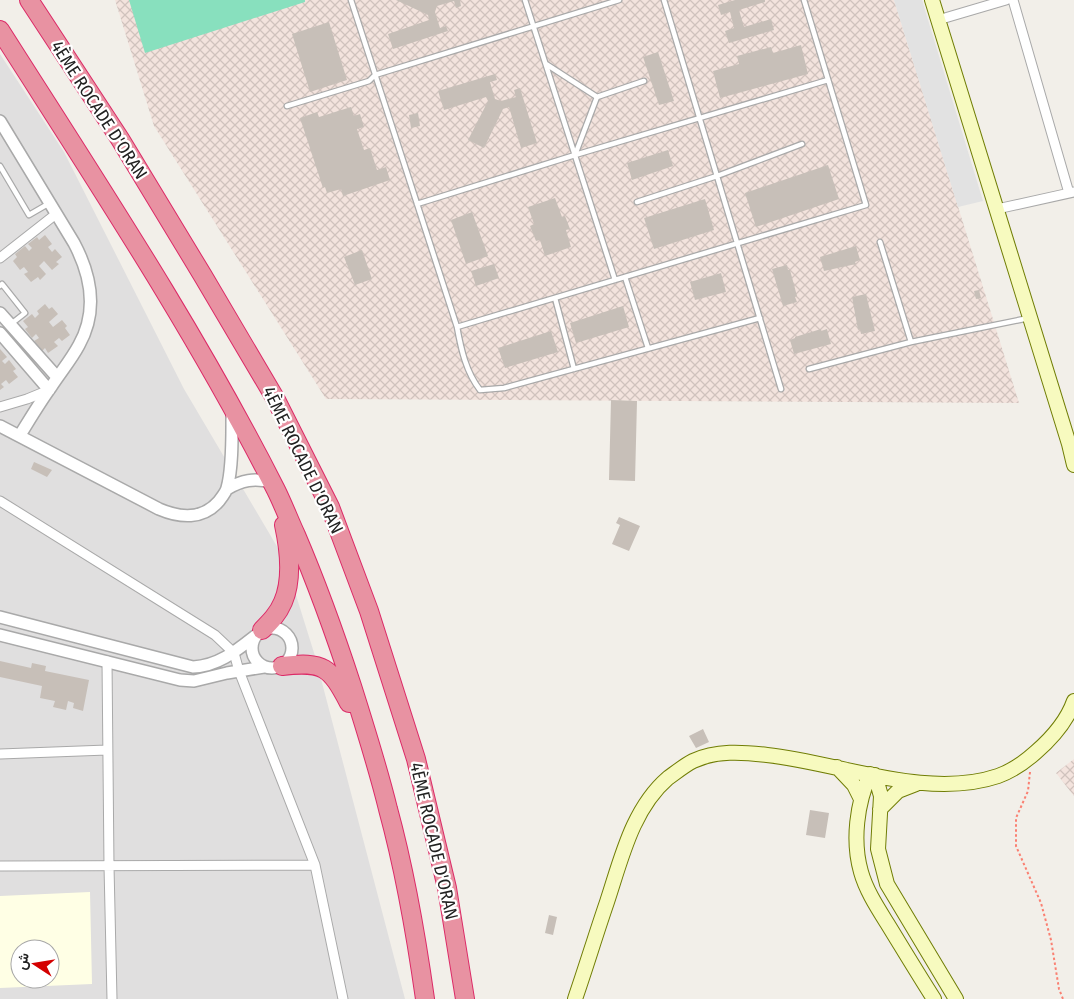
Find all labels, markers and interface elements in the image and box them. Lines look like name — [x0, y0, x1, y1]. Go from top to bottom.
street label: 4ÈME ROCADE D'ORAN — [46, 36, 153, 183]
street label: 4ÈME ROCADE D'ORAN — [258, 382, 349, 537]
street label: 4ÈME ROCADE D'ORAN — [405, 760, 464, 922]
north arrow — [10, 939, 60, 989]
text: ش — [13, 951, 33, 971]

